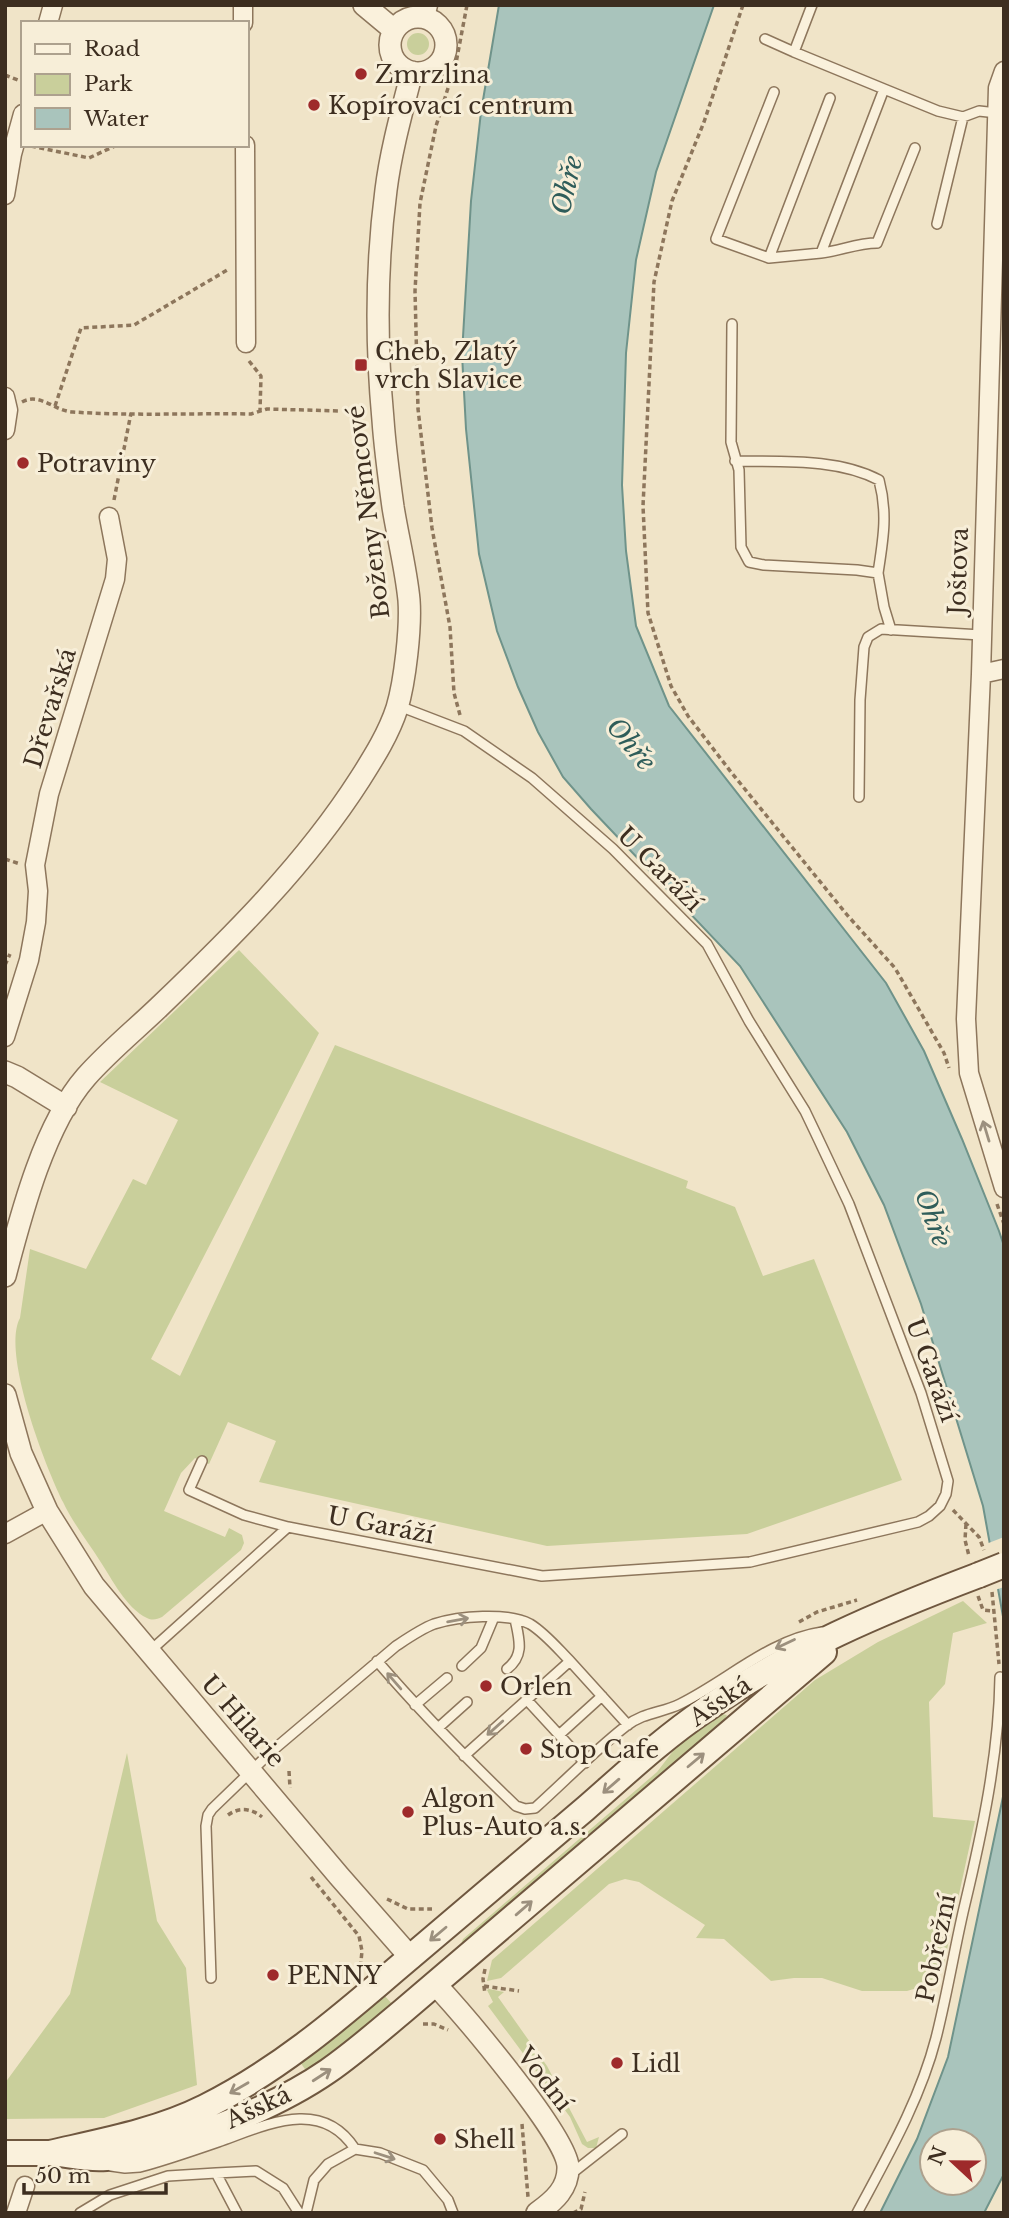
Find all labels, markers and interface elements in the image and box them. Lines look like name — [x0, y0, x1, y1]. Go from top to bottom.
legend — [21, 21, 248, 147]
text: Road — [84, 36, 140, 62]
place label: Zmrzlina — [375, 60, 491, 89]
marker: Zmrzlina — [353, 66, 369, 82]
text: Park — [84, 71, 133, 97]
place label: Kopírovací centrum — [328, 91, 574, 120]
marker: Kopírovací centrum — [306, 97, 322, 113]
text: Water — [83, 106, 148, 132]
water label: Ohře — [545, 152, 589, 217]
place label: Cheb, Zlatý vrch Slavice — [375, 337, 523, 394]
marker: Cheb, Zlatý vrch Slavice — [353, 357, 369, 373]
street label: Boženy Němcové — [341, 404, 395, 620]
place label: Potraviny — [37, 449, 157, 478]
marker: Potraviny — [15, 455, 31, 471]
street label: Joštova — [942, 526, 974, 618]
street label: Dřevařská — [18, 644, 82, 772]
water label: Ohře — [600, 711, 662, 777]
street label: U Garáží — [612, 821, 709, 918]
one-way arrow — [979, 1120, 992, 1142]
water label: Ohře — [908, 1185, 958, 1251]
street label: U Garáží — [900, 1314, 964, 1426]
street label: U Garáží — [325, 1500, 438, 1550]
one-way arrow — [446, 1613, 469, 1626]
one-way arrow — [775, 1637, 796, 1651]
street label: U Hilarie — [195, 1669, 291, 1773]
street label: Ašská — [683, 1669, 757, 1733]
one-way arrow — [386, 1672, 402, 1690]
place label: Orlen — [500, 1672, 572, 1701]
marker: Orlen — [478, 1678, 494, 1694]
one-way arrow — [487, 1720, 505, 1736]
place label: Stop Cafe — [540, 1735, 659, 1764]
marker: Stop Cafe — [518, 1741, 534, 1757]
one-way arrow — [687, 1752, 705, 1768]
one-way arrow — [602, 1778, 620, 1794]
place label: Algon Plus-Auto a.s. — [421, 1784, 587, 1841]
marker: Algon Plus-Auto a.s. — [400, 1804, 416, 1820]
street label: Pobřežní — [910, 1890, 962, 2005]
one-way arrow — [514, 1900, 532, 1916]
one-way arrow — [429, 1926, 447, 1942]
place label: PENNY — [287, 1961, 382, 1990]
marker: PENNY — [265, 1967, 281, 1983]
street label: Vodní — [510, 2040, 580, 2117]
place label: Lidl — [631, 2049, 681, 2078]
marker: Lidl — [609, 2055, 625, 2071]
one-way arrow — [312, 2067, 331, 2082]
street label: Ašská — [220, 2079, 296, 2135]
one-way arrow — [230, 2081, 250, 2095]
place label: Shell — [454, 2125, 516, 2154]
north arrow — [918, 2127, 988, 2197]
marker: Shell — [432, 2131, 448, 2147]
text: N — [924, 2143, 952, 2168]
one-way arrow — [374, 2151, 396, 2163]
scale bar — [24, 2152, 166, 2196]
text: 50 m — [35, 2163, 91, 2189]

